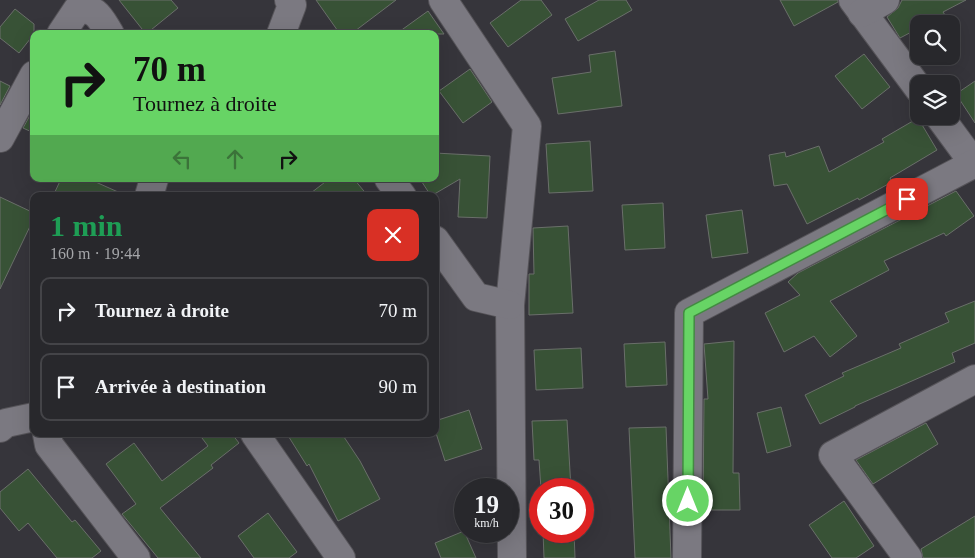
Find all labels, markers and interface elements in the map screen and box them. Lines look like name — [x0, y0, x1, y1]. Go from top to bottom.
map controls — [910, 15, 960, 125]
button: search — [910, 15, 960, 65]
icon: right — [50, 50, 115, 115]
text: 70 m — [133, 50, 206, 89]
button: layers — [910, 75, 960, 125]
text: Tournez à droite — [133, 91, 277, 116]
icon: left — [168, 145, 196, 173]
icon: ahead — [221, 145, 249, 173]
icon: right — [274, 145, 302, 173]
pin — [886, 178, 928, 220]
icon: arrive — [893, 185, 921, 213]
text: 1 min — [50, 209, 123, 242]
button: close — [367, 209, 419, 261]
text: 160 m · 19:44 — [50, 245, 140, 262]
icon: right — [52, 297, 80, 325]
text: Tournez à droite — [95, 300, 229, 321]
text: 70 m — [378, 300, 417, 321]
icon: arrive — [52, 373, 80, 401]
text: Arrivée à destination — [95, 376, 266, 397]
text: 90 m — [378, 376, 417, 397]
position arrow — [661, 474, 713, 526]
speed limit sign: 30 — [529, 478, 594, 543]
text: 19 — [474, 491, 499, 518]
text: km/h — [474, 516, 499, 530]

